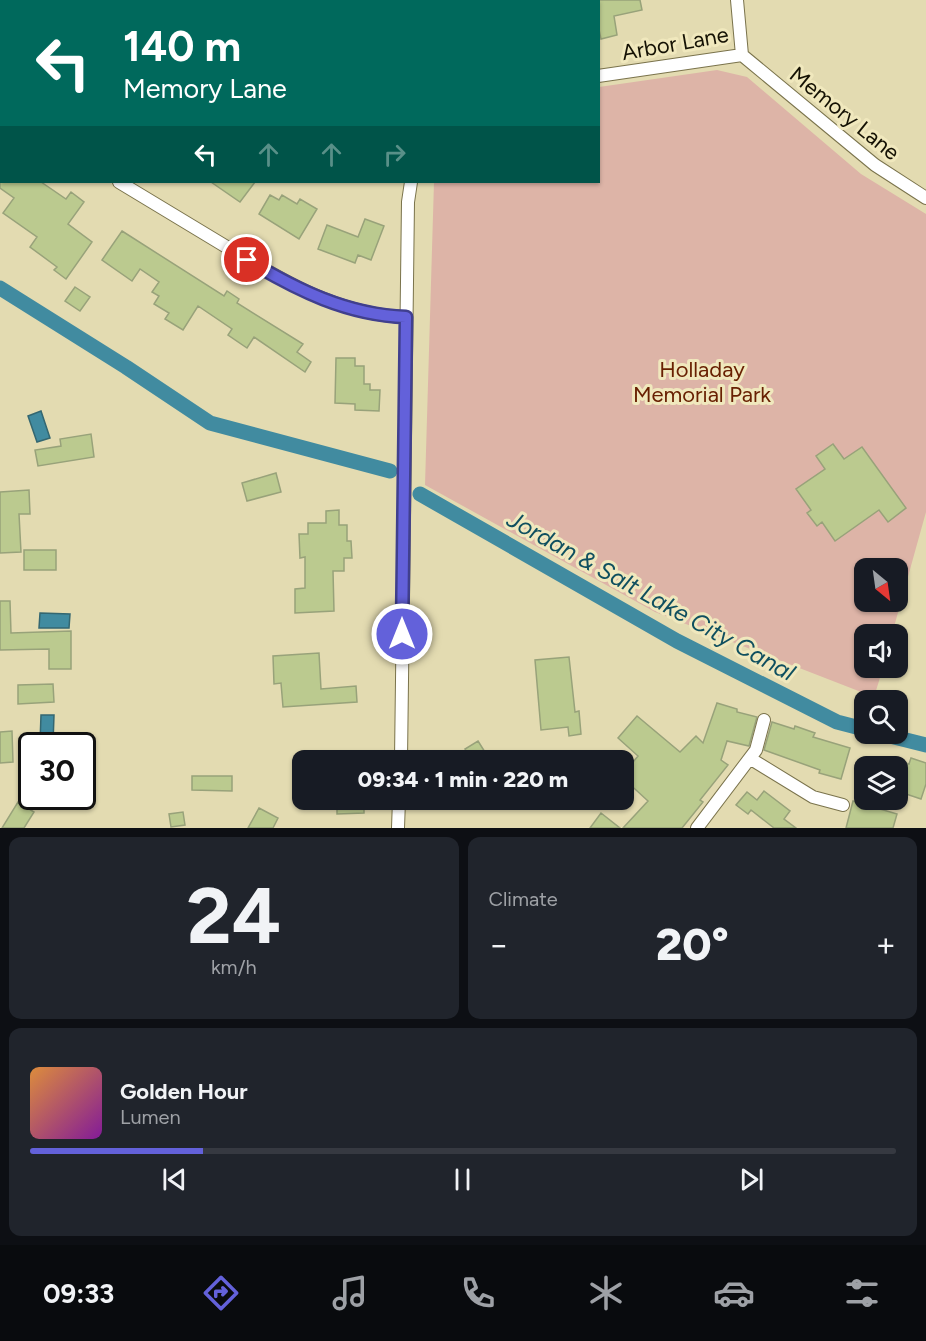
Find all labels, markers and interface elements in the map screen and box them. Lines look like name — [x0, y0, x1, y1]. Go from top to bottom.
text: 140 m — [123, 21, 241, 72]
street label: Arbor Lane — [620, 21, 731, 66]
icon: left — [24, 24, 102, 102]
street label: Memory Lane — [784, 61, 905, 166]
text: Memory Lane — [123, 72, 287, 105]
icon: left — [189, 138, 222, 171]
icon: ahead — [252, 138, 285, 171]
icon: ahead — [315, 138, 348, 171]
icon: right — [378, 138, 411, 171]
pin — [221, 234, 272, 285]
icon: arrive — [230, 243, 263, 276]
park label: Holladay Memorial Park — [633, 356, 771, 408]
water label: Jordan & Salt Lake City Canal — [501, 504, 801, 687]
north arrow — [854, 558, 908, 612]
map controls — [854, 558, 908, 810]
position arrow — [370, 602, 434, 666]
button: sound — [854, 624, 908, 678]
button: search — [854, 690, 908, 744]
speed limit sign: 30 — [18, 732, 96, 810]
button: layers — [854, 756, 908, 810]
text: 09:34 · 1 min · 220 m — [358, 766, 568, 793]
text: 24 — [186, 869, 281, 963]
text: Climate — [489, 887, 558, 911]
text: 20° — [656, 917, 729, 971]
text: − — [489, 925, 509, 964]
text: + — [875, 925, 896, 964]
text: km/h — [211, 955, 257, 979]
text: Golden Hour — [120, 1078, 248, 1105]
text: Lumen — [120, 1105, 181, 1129]
icon: previous — [158, 1163, 191, 1196]
icon: pause — [446, 1163, 479, 1196]
icon: next — [735, 1163, 768, 1196]
icon: directions — [200, 1272, 242, 1314]
icon: music — [329, 1272, 371, 1314]
icon: phone — [457, 1272, 499, 1314]
icon: climate — [585, 1272, 627, 1314]
icon: car — [713, 1272, 755, 1314]
icon: filters — [841, 1272, 883, 1314]
text: 09:33 — [43, 1277, 114, 1310]

